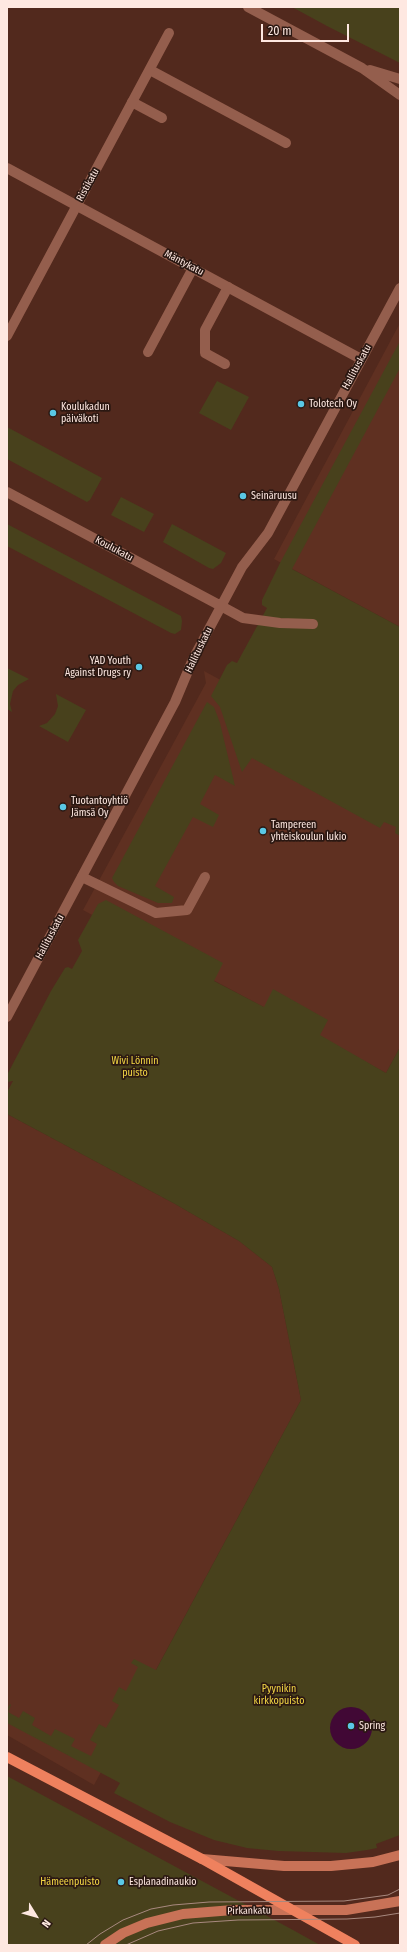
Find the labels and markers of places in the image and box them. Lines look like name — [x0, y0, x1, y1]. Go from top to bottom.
place label: Tolotech Oy — [309, 398, 357, 410]
marker: Tolotech Oy — [296, 399, 306, 409]
place label: Koulukadun päiväkoti — [61, 401, 110, 424]
marker: Koulukadun päiväkoti — [48, 408, 58, 418]
place label: Seinäruusu — [251, 490, 297, 502]
marker: Seinäruusu — [238, 491, 248, 501]
place label: YAD Youth Against Drugs ry — [65, 655, 131, 678]
marker: YAD Youth Against Drugs ry — [134, 662, 144, 672]
place label: Tuotantoyhtiö Jämsä Oy — [71, 795, 128, 818]
marker: Tuotantoyhtiö Jämsä Oy — [58, 802, 68, 812]
place label: Tampereen yhteiskoulun lukio — [271, 819, 346, 842]
marker: Tampereen yhteiskoulun lukio — [258, 826, 268, 836]
place label: Spring — [359, 1720, 385, 1732]
marker: Spring — [346, 1721, 356, 1731]
place label: Esplanadinaukio — [129, 1876, 197, 1888]
marker: Esplanadinaukio — [116, 1877, 126, 1887]

